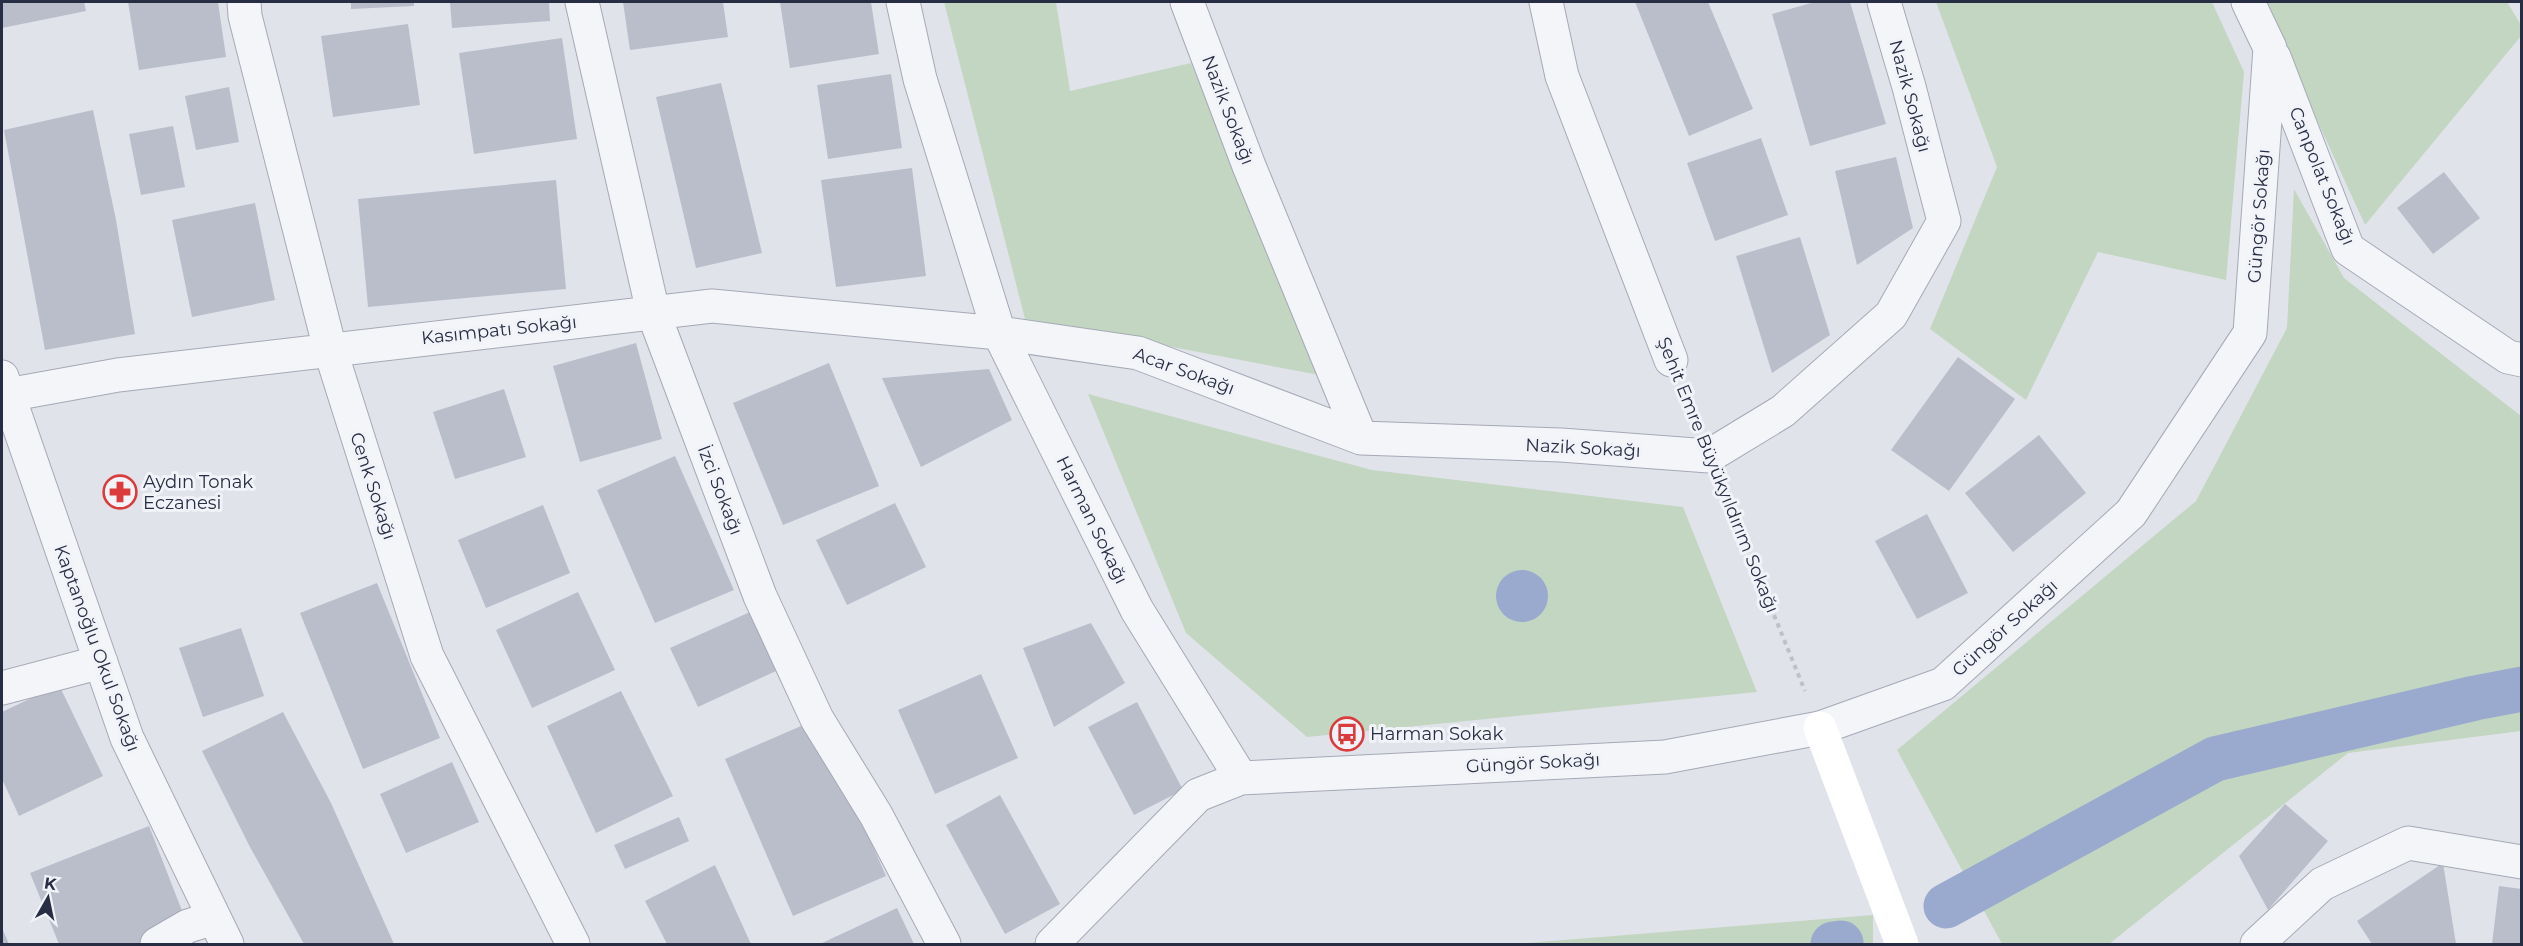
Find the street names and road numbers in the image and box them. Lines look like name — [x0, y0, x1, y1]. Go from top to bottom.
street label: Nazik Sokağı — [1884, 37, 1936, 155]
street label: Nazik Sokağı — [1197, 52, 1259, 168]
street label: Canpolat Sokağı — [2284, 104, 2360, 248]
street label: Güngör Sokağı — [2243, 148, 2275, 284]
street label: Kasımpatı Sokağı — [420, 311, 578, 349]
street label: Şehit Emre Büyükyıldırım Sokağı — [1652, 334, 1784, 616]
street label: Acar Sokağı — [1130, 342, 1238, 400]
street label: Cenk Sokağı — [345, 430, 401, 542]
street label: Nazik Sokağı — [1525, 434, 1641, 462]
street label: İzci Sokağı — [693, 442, 747, 538]
street label: Harman Sokağı — [1051, 452, 1133, 588]
street label: Kaptanoğlu Okul Sokağı — [49, 542, 145, 754]
street label: Güngör Sokağı — [1948, 575, 2062, 681]
street label: Güngör Sokağı — [1465, 748, 1601, 778]

